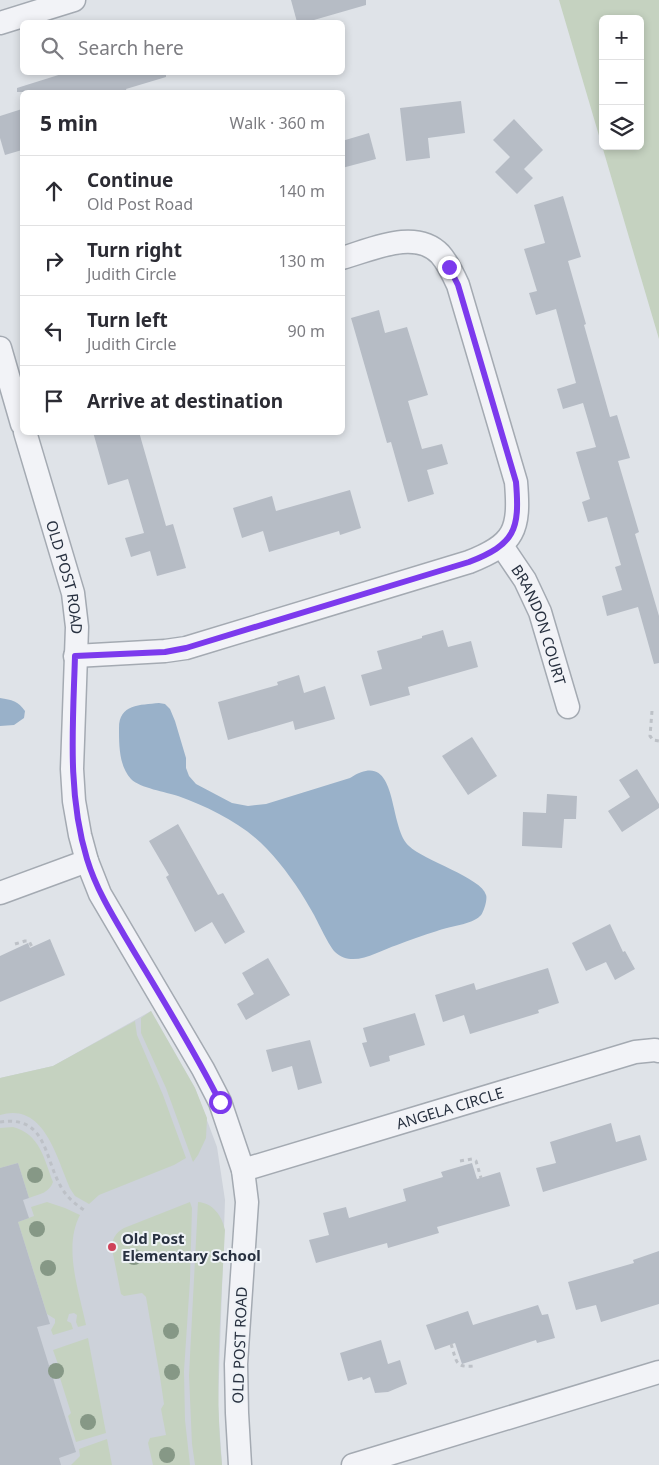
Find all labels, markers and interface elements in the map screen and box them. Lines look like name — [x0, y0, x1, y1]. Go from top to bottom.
map controls — [599, 15, 644, 150]
button: + — [599, 15, 644, 60]
search box — [20, 20, 345, 75]
icon: search — [38, 34, 66, 62]
text: Search here — [78, 35, 184, 61]
button: − — [599, 60, 644, 105]
button: layers — [599, 105, 644, 150]
text: 5 min — [40, 109, 98, 137]
text: Walk · 360 m — [230, 112, 325, 134]
text: Continue — [87, 167, 173, 193]
icon: ahead — [40, 177, 68, 205]
text: 140 m — [278, 180, 325, 202]
text: Old Post Road — [87, 193, 193, 215]
text: Turn right — [87, 237, 182, 263]
icon: right — [40, 247, 68, 275]
text: 130 m — [278, 250, 325, 272]
route end — [438, 256, 461, 279]
text: Judith Circle — [87, 263, 176, 285]
text: Turn left — [87, 307, 168, 333]
icon: left — [40, 317, 68, 345]
text: 90 m — [288, 320, 325, 342]
text: Judith Circle — [87, 333, 176, 355]
icon: arrive — [40, 387, 68, 415]
text: Arrive at destination — [87, 388, 283, 414]
street label: OLD POST ROAD — [42, 518, 87, 635]
street label: BRANDON COURT — [507, 560, 571, 688]
street label: ANGELA CIRCLE — [394, 1082, 506, 1133]
route start — [209, 1091, 232, 1114]
place label: Old Post Elementary School — [122, 1228, 261, 1265]
marker: Old Post Elementary School — [106, 1241, 118, 1253]
street label: OLD POST ROAD — [227, 1286, 251, 1404]

